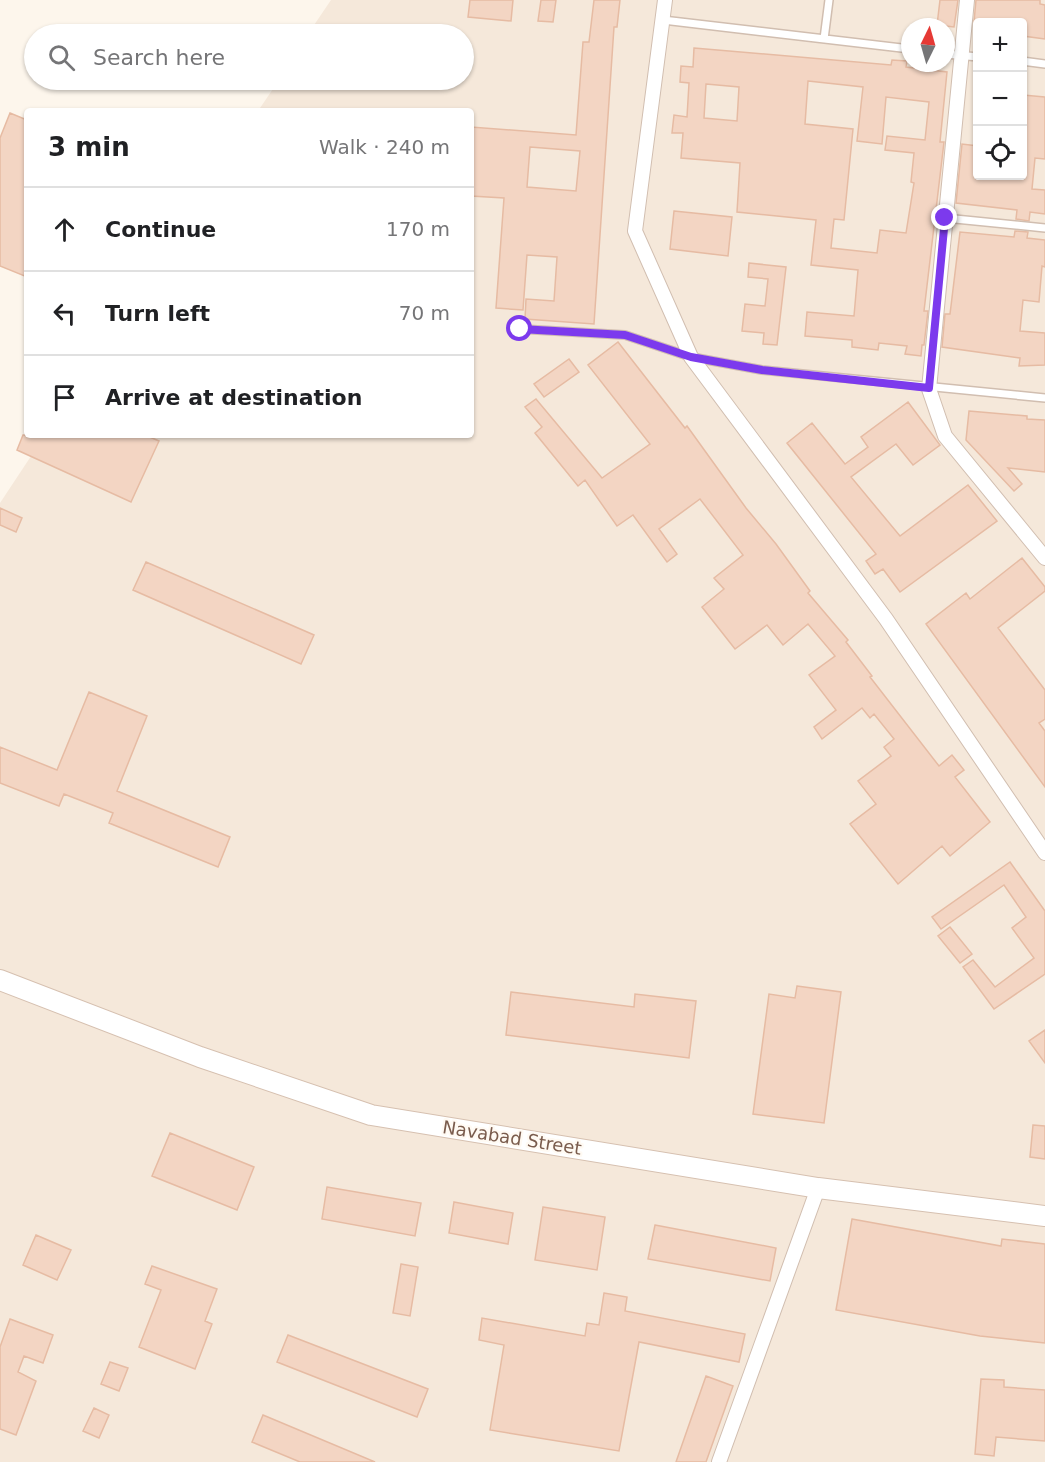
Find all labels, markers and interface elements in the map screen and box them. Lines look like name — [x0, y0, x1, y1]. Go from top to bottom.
north arrow — [901, 18, 955, 72]
map controls — [973, 18, 1027, 180]
button: + — [973, 18, 1027, 72]
search box — [24, 24, 474, 90]
icon: search — [45, 41, 78, 74]
text: Search here — [93, 45, 225, 70]
button: − — [973, 72, 1027, 126]
button: locate — [973, 126, 1027, 180]
text: 3 min — [48, 132, 130, 162]
text: Walk · 240 m — [319, 135, 450, 159]
route end — [931, 204, 957, 230]
icon: ahead — [48, 213, 81, 246]
text: Continue — [105, 217, 216, 242]
text: 170 m — [386, 217, 450, 241]
icon: left — [48, 297, 81, 330]
text: Turn left — [105, 301, 210, 326]
text: 70 m — [399, 301, 450, 325]
route start — [506, 315, 532, 341]
icon: arrive — [48, 381, 81, 414]
text: Arrive at destination — [105, 385, 362, 410]
street label: Navabad Street — [441, 1116, 583, 1159]

